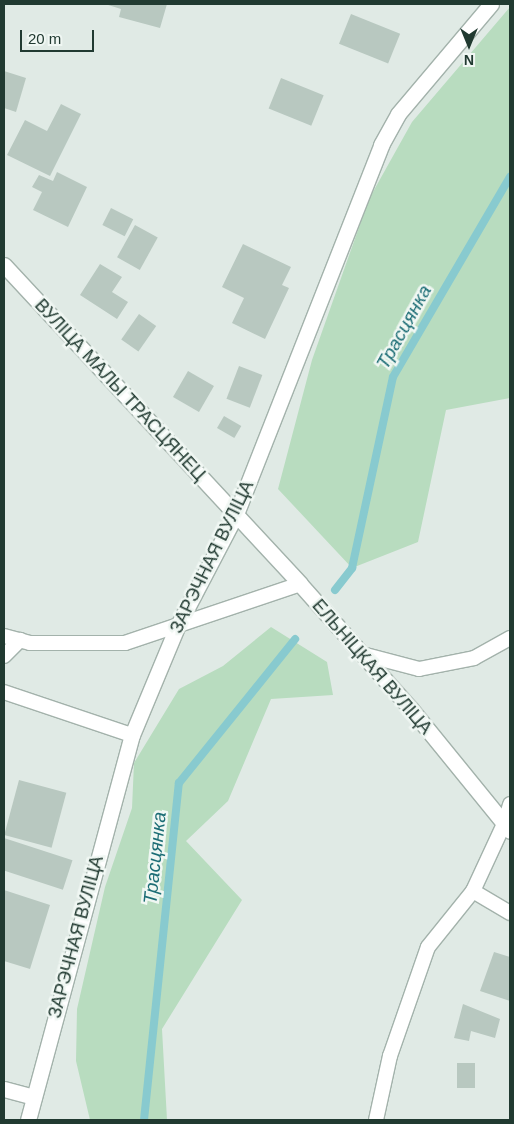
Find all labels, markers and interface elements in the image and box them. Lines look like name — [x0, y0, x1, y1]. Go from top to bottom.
scale bar — [22, 20, 96, 52]
north arrow — [444, 20, 494, 70]
text: 20 m — [28, 30, 61, 47]
text: N — [464, 52, 474, 68]
water label: Трасцянка — [372, 281, 436, 373]
street label: ВУЛІЦА МАЛЫ ТРАСЦЯНЕЦ — [30, 295, 210, 485]
street label: ЗАРЭЧНАЯ ВУЛІЦА — [166, 477, 258, 637]
street label: ЕЛЬНІЦКАЯ ВУЛІЦА — [307, 595, 437, 739]
water label: Трасцянка — [139, 811, 171, 905]
street label: ЗАРЭЧНАЯ ВУЛІЦА — [44, 853, 108, 1021]

